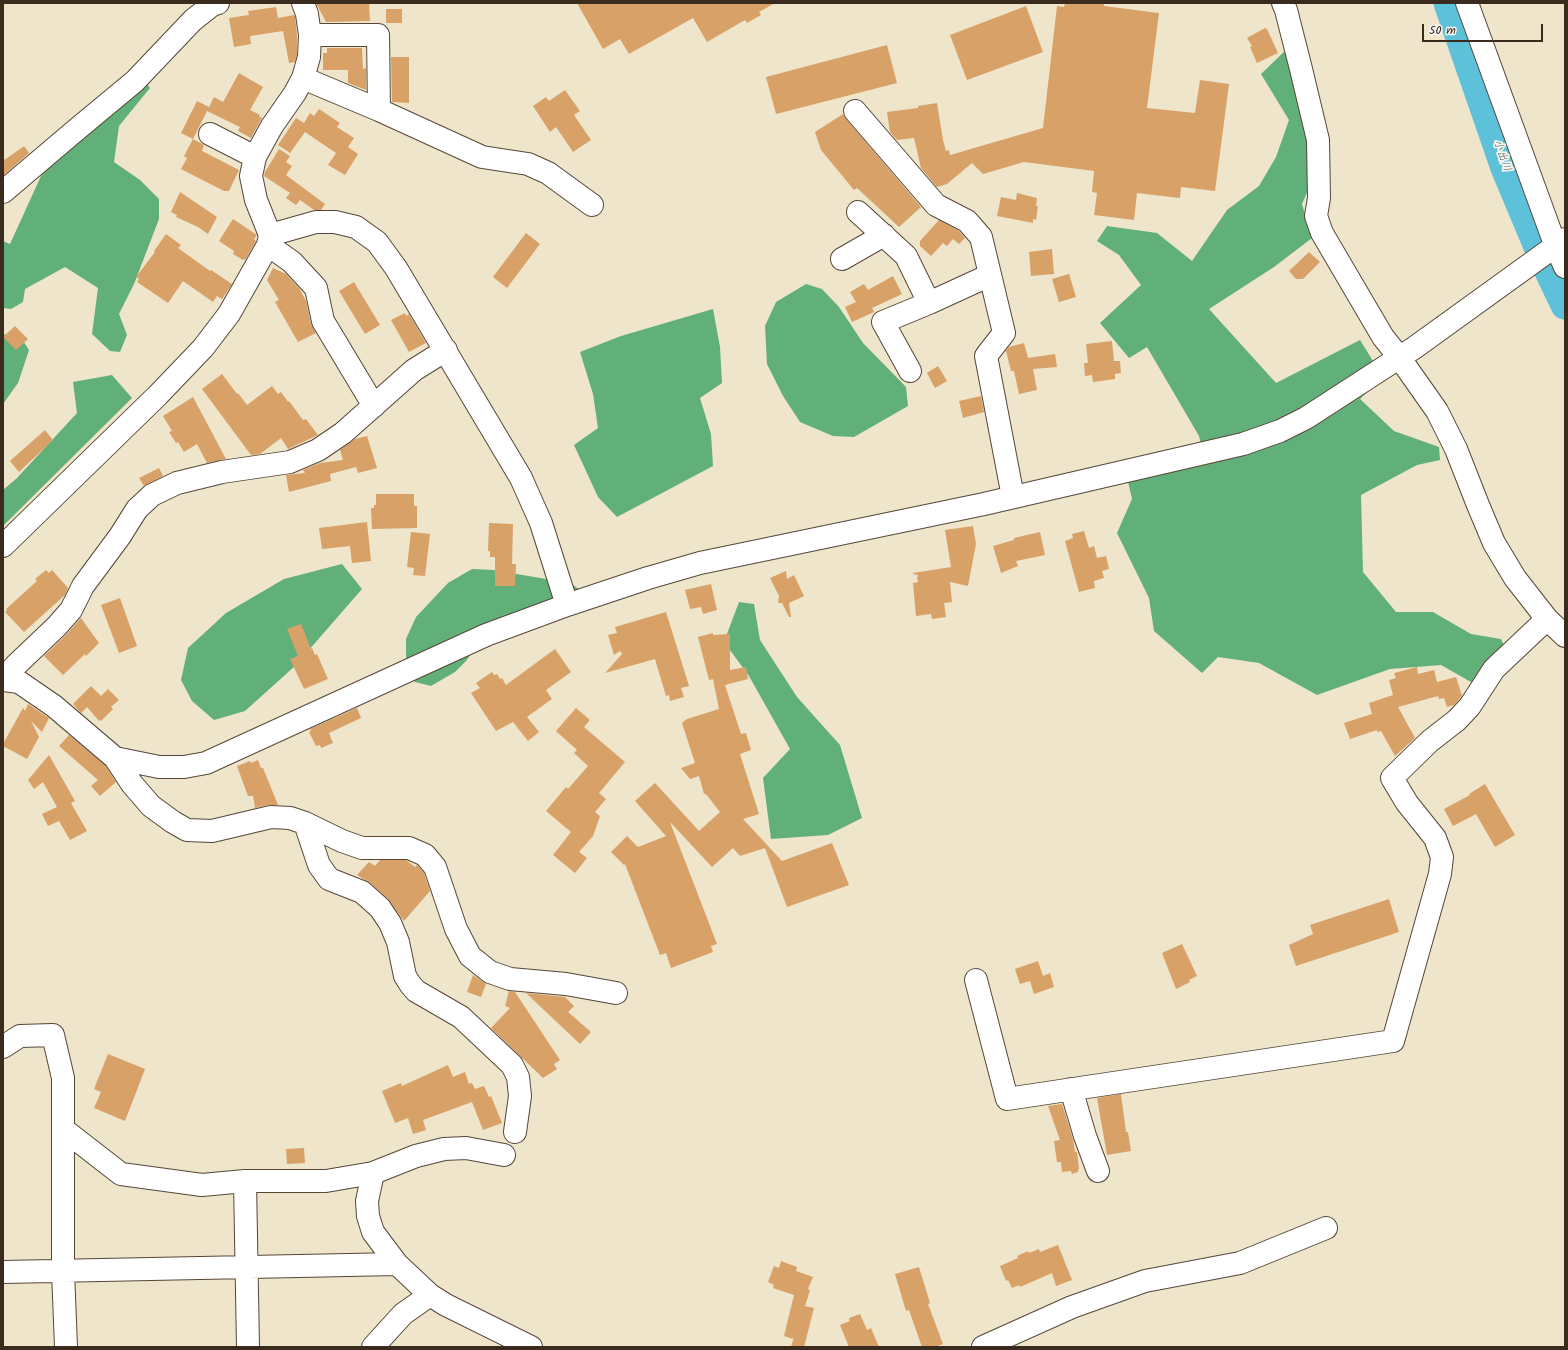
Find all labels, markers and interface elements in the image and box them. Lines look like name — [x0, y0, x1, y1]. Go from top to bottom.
scale bar — [1424, 16, 1545, 42]
text: 50 m — [1429, 21, 1456, 40]
water label: 小出川 — [1489, 138, 1513, 174]

